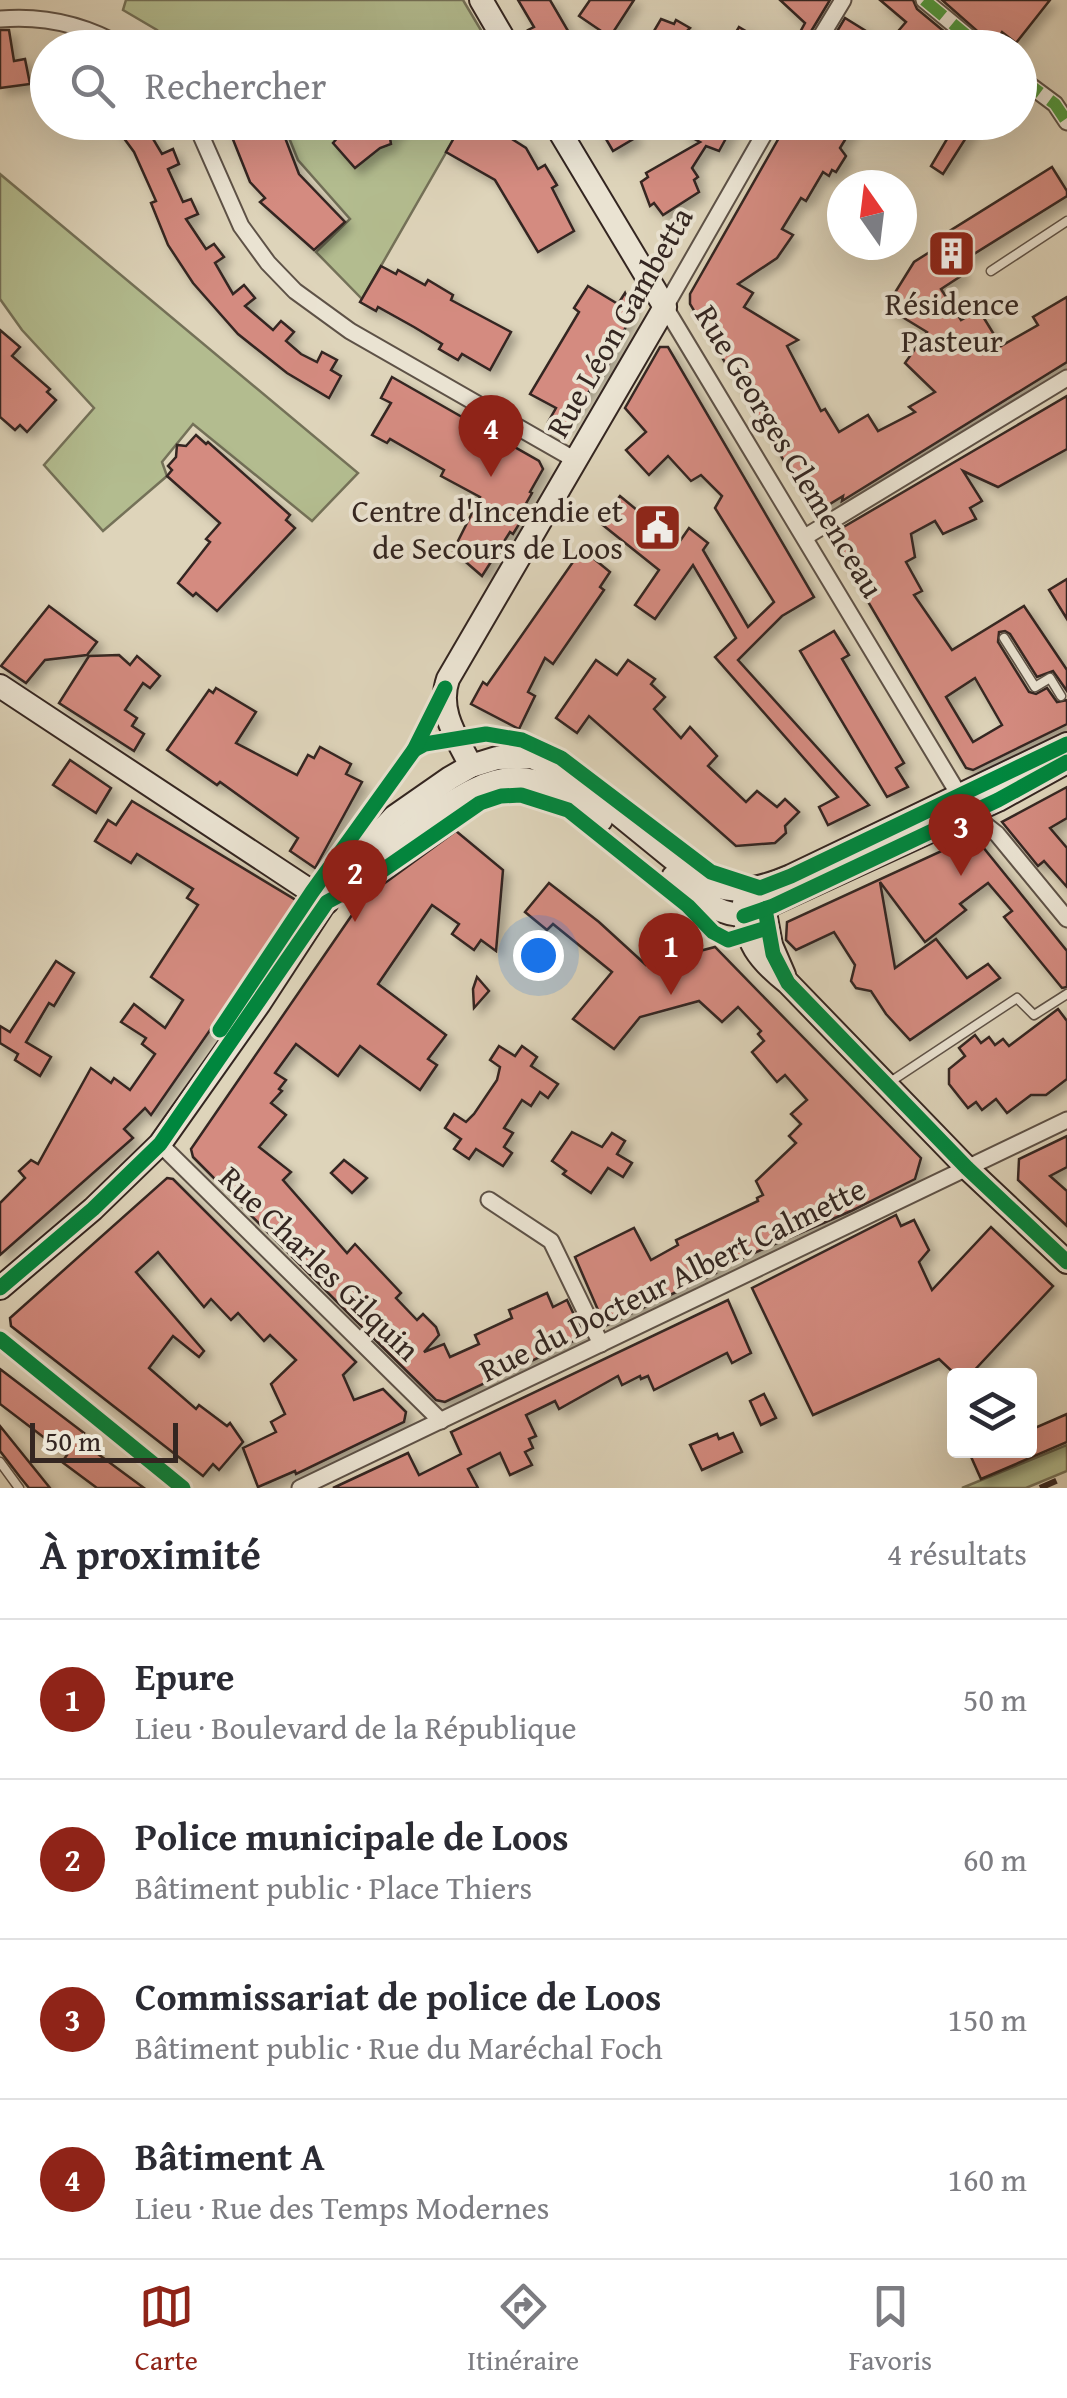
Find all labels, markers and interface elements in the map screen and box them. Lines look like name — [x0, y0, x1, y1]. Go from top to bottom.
search box — [30, 30, 1037, 140]
text: Rechercher — [145, 57, 326, 113]
icon: search — [65, 58, 120, 113]
north arrow — [827, 170, 917, 260]
street label: Rue Léon Gambetta — [534, 198, 704, 446]
building icon: Résidence Pasteur — [926, 227, 978, 279]
place label: Résidence Pasteur — [885, 280, 1019, 364]
street label: Rue Georges Clemenceau — [684, 296, 897, 607]
pin: 4 — [458, 394, 524, 477]
place label: Centre d'Incendie et de Secours de Loos — [352, 487, 623, 571]
public building icon: Centre d'Incendie et de Secours de Loos — [632, 502, 684, 554]
pin: 3 — [928, 794, 994, 876]
pin: 2 — [322, 840, 388, 922]
pin: 1 — [638, 912, 704, 995]
your location — [513, 930, 564, 981]
street label: Rue Charles Gilquin — [209, 1155, 431, 1371]
street label: Rue du Docteur Albert Calmette — [471, 1165, 873, 1393]
map controls — [947, 1368, 1037, 1458]
button: layers — [947, 1368, 1037, 1458]
scale bar — [30, 1418, 178, 1462]
text: 50 m — [45, 1420, 101, 1461]
text: À proximité — [40, 1523, 261, 1584]
text: 4 résultats — [887, 1530, 1027, 1577]
text: Epure — [135, 1648, 234, 1704]
text: 1 — [64, 1676, 81, 1723]
text: 50 m — [963, 1676, 1027, 1723]
text: Lieu · Boulevard de la République — [135, 1704, 577, 1751]
text: Police municipale de Loos — [135, 1808, 569, 1864]
text: 2 — [64, 1836, 81, 1883]
text: 60 m — [963, 1836, 1027, 1883]
text: Bâtiment public · Place Thiers — [135, 1864, 532, 1911]
text: Commissariat de police de Loos — [135, 1968, 661, 2024]
text: 3 — [64, 1996, 81, 2043]
text: 150 m — [948, 1996, 1027, 2043]
text: Bâtiment public · Rue du Maréchal Foch — [135, 2024, 663, 2071]
text: Bâtiment A — [135, 2128, 325, 2184]
text: 4 — [64, 2156, 81, 2203]
text: 160 m — [948, 2156, 1027, 2203]
text: Lieu · Rue des Temps Modernes — [135, 2184, 549, 2231]
tab: Carte — [135, 2279, 198, 2380]
tab: Itinéraire — [467, 2279, 579, 2380]
tab: Favoris — [849, 2279, 932, 2380]

